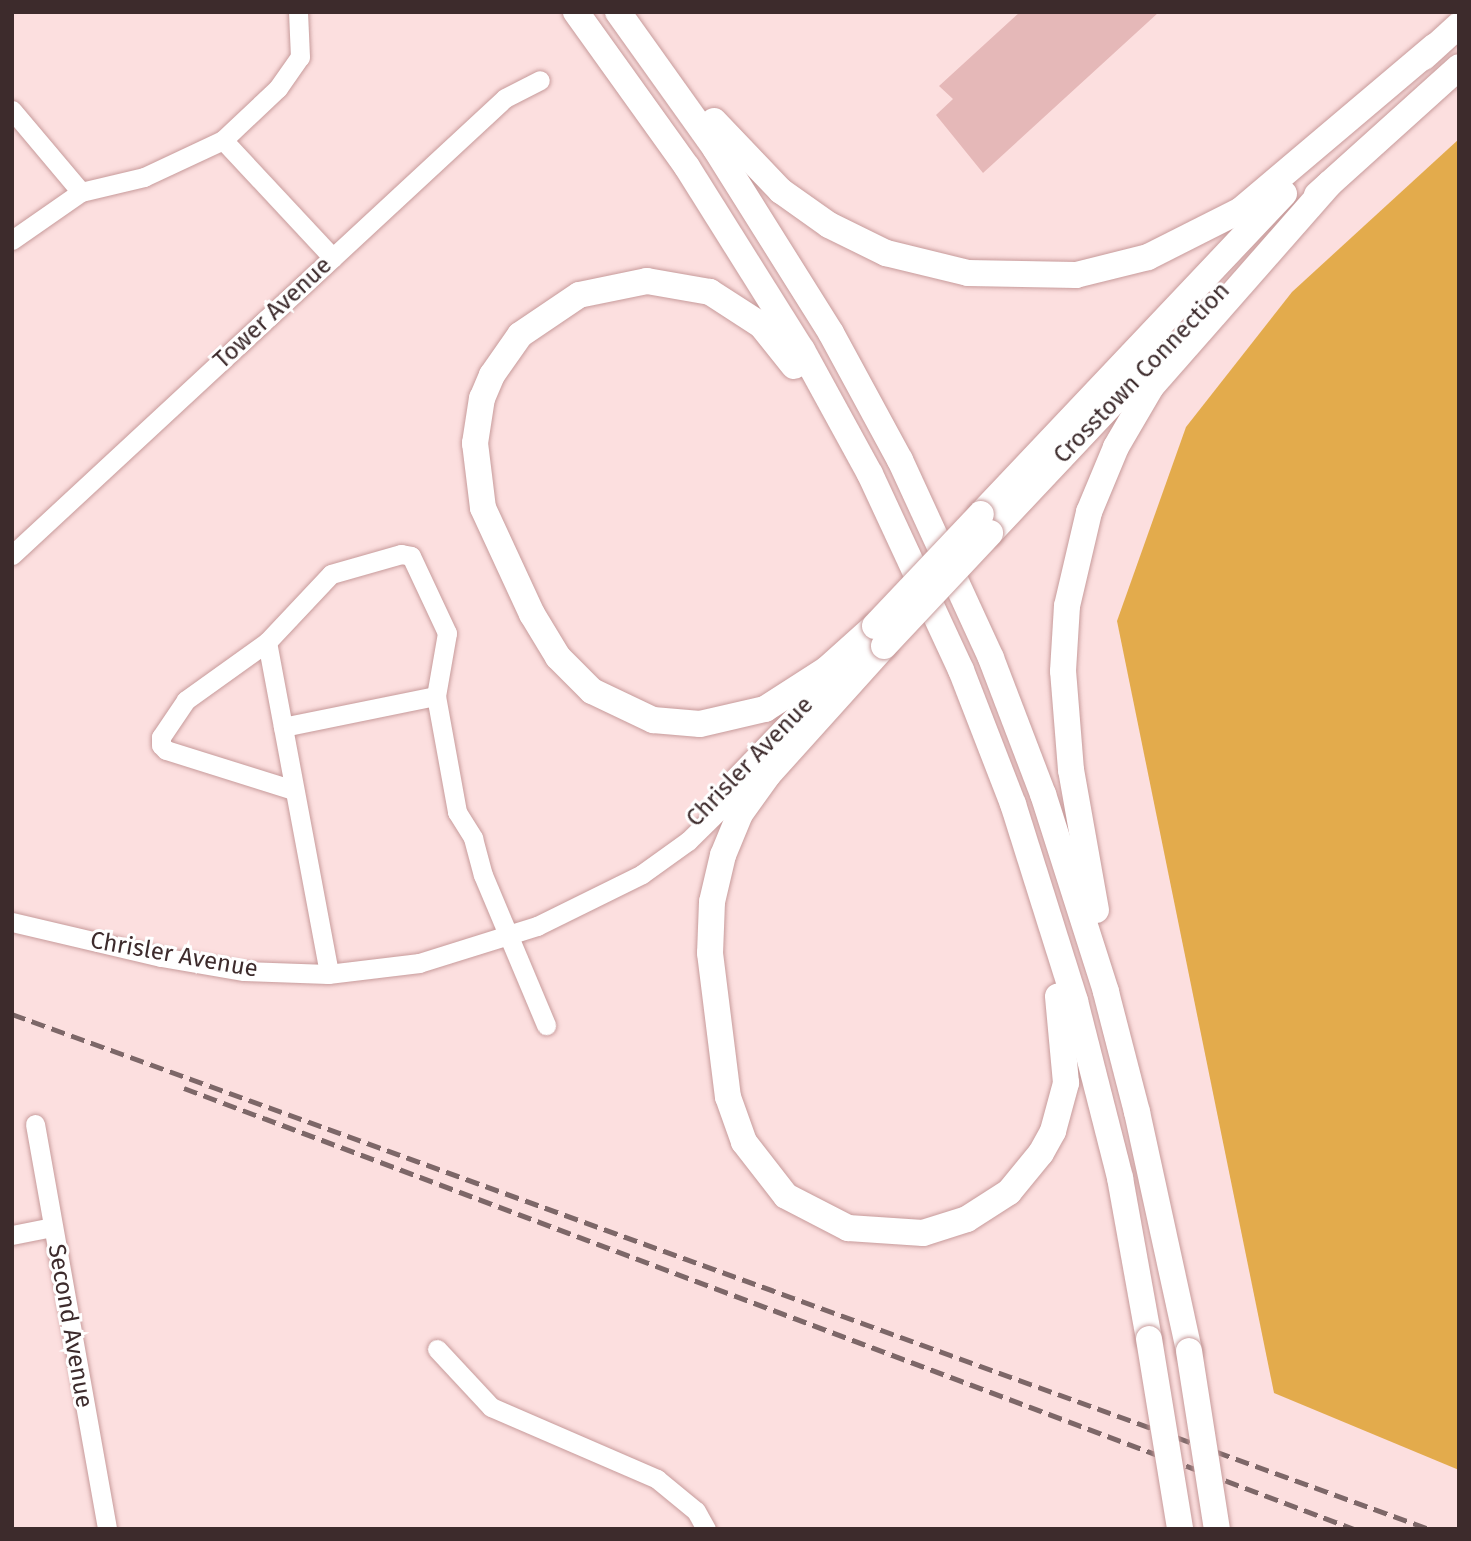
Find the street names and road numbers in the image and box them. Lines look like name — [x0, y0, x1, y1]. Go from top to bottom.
street label: Tower Avenue — [208, 251, 338, 375]
street label: Crosstown Connection — [1048, 276, 1236, 470]
street label: Chrisler Avenue — [681, 691, 819, 833]
street label: Chrisler Avenue — [88, 926, 260, 984]
street label: Second Avenue — [41, 1242, 99, 1410]

